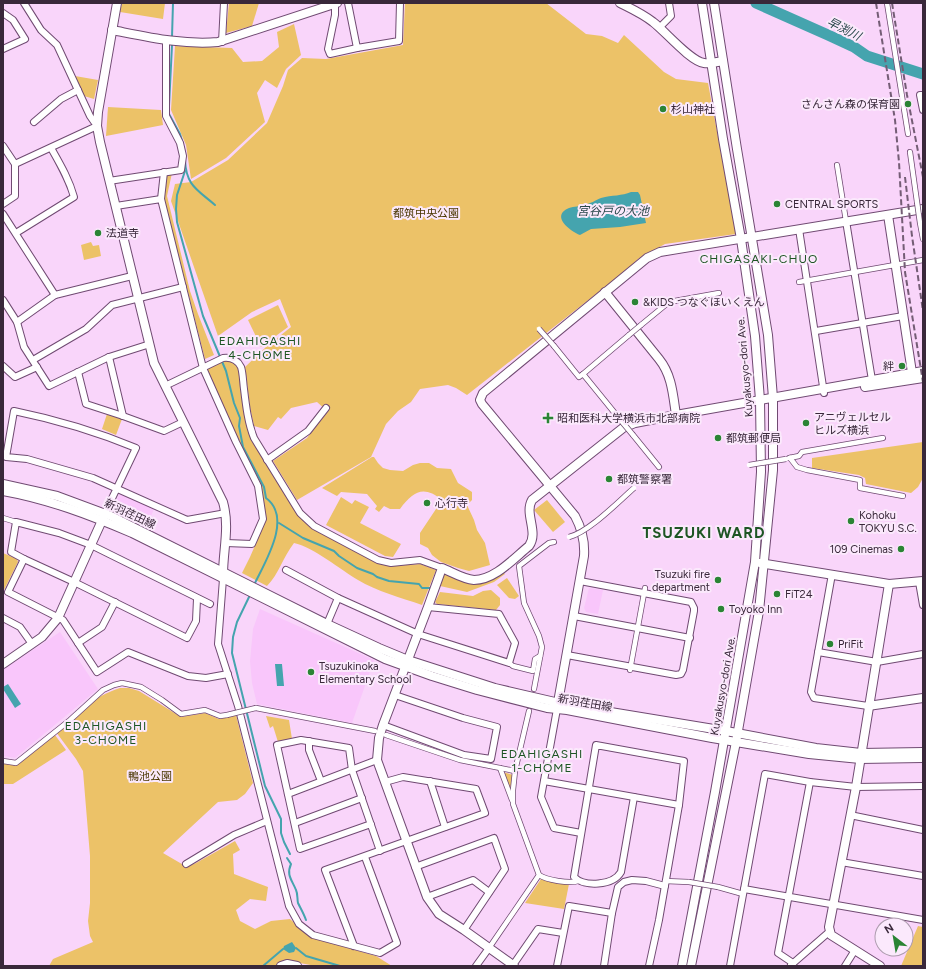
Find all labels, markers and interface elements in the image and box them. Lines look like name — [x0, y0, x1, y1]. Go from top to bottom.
water label: 早渕川 — [825, 15, 865, 44]
place label: さんさん森の保育園 — [801, 98, 900, 111]
marker: さんさん森の保育園 — [903, 99, 913, 109]
place label: 杉山神社 — [671, 103, 715, 116]
marker: 杉山神社 — [658, 104, 668, 114]
place label: CENTRAL SPORTS — [785, 198, 878, 211]
marker: CENTRAL SPORTS — [772, 199, 782, 209]
water label: 宮谷戸の大池 — [577, 204, 650, 218]
park label: 都筑中央公園 — [393, 207, 459, 220]
place label: 法道寺 — [106, 227, 139, 240]
marker: 法道寺 — [93, 228, 103, 238]
district label: CHIGASAKI-CHUO — [700, 252, 818, 266]
place label: &KIDS つなぐほいくえん — [643, 296, 765, 309]
marker: &KIDS つなぐほいくえん — [630, 297, 640, 307]
street label: Kuyakusyo-dori Ave. — [734, 316, 756, 418]
district label: EDAHIGASHI 4-CHOME — [219, 334, 301, 362]
place label: 絆 — [883, 360, 894, 373]
marker: 絆 — [897, 361, 907, 371]
place label: アニヴェルセル ヒルズ横浜 — [814, 411, 891, 437]
marker: 昭和医科大学横浜市北部病院 — [542, 412, 554, 424]
place label: 昭和医科大学横浜市北部病院 — [557, 412, 700, 425]
marker: アニヴェルセル ヒルズ横浜 — [801, 418, 811, 428]
place label: 都筑郵便局 — [726, 432, 781, 445]
marker: 都筑郵便局 — [713, 433, 723, 443]
place label: 都筑警察署 — [617, 473, 672, 486]
marker: 都筑警察署 — [604, 474, 614, 484]
street label: 新羽荏田線 — [102, 496, 158, 532]
place label: 心行寺 — [435, 497, 468, 510]
marker: 心行寺 — [422, 498, 432, 508]
place label: Kohoku TOKYU S.C. — [859, 509, 917, 535]
marker: Kohoku TOKYU S.C. — [846, 516, 856, 526]
district label: TSUZUKI WARD — [642, 524, 766, 542]
place label: 109 Cinemas — [830, 543, 893, 556]
marker: 109 Cinemas — [896, 544, 906, 554]
place label: Tsuzuki fire department — [652, 568, 710, 594]
marker: Tsuzuki fire department — [713, 575, 723, 585]
place label: FiT24 — [785, 588, 813, 601]
marker: FiT24 — [772, 589, 782, 599]
place label: Toyoko Inn — [729, 603, 782, 616]
marker: Toyoko Inn — [716, 604, 726, 614]
street label: Kuyakusyo-dori Ave. — [708, 635, 738, 737]
place label: PriFit — [838, 638, 863, 651]
marker: PriFit — [825, 639, 835, 649]
place label: Tsuzukinoka Elementary School — [319, 660, 411, 686]
marker: Tsuzukinoka Elementary School — [306, 667, 316, 677]
street label: 新羽荏田線 — [557, 692, 613, 714]
district label: EDAHIGASHI 3-CHOME — [65, 719, 147, 747]
district label: EDAHIGASHI 1-CHOME — [501, 747, 583, 775]
park label: 鴨池公園 — [128, 770, 172, 783]
north arrow — [874, 917, 914, 957]
text: N — [882, 921, 896, 937]

